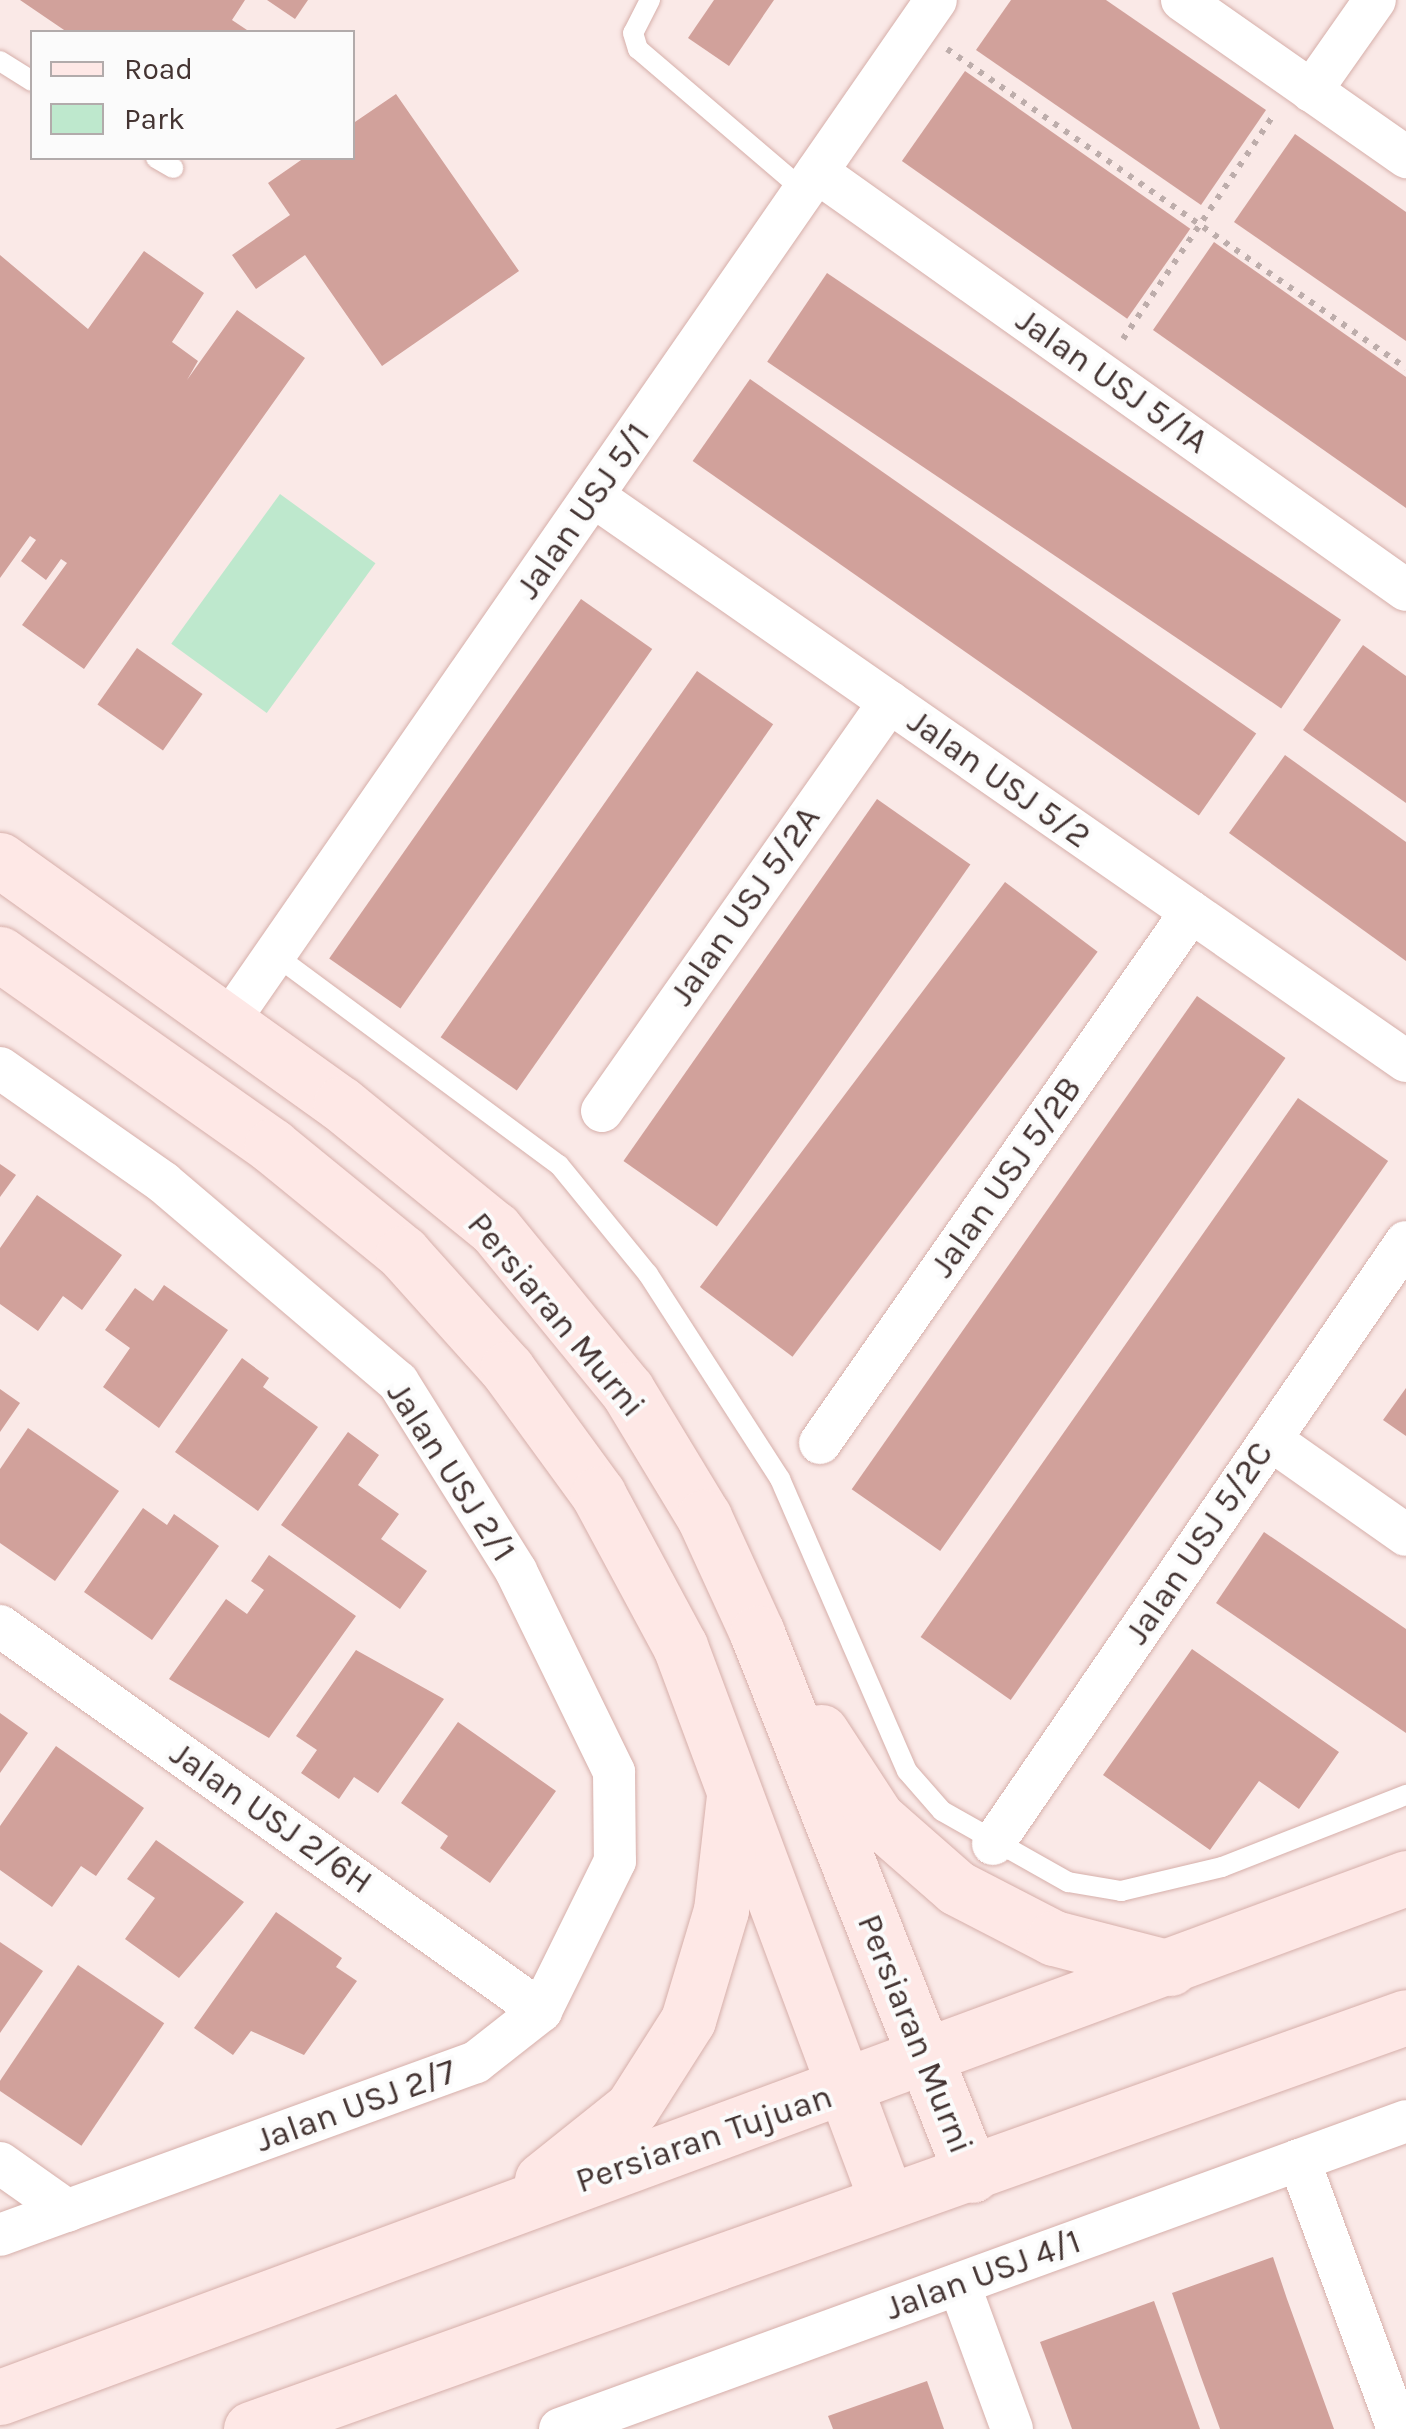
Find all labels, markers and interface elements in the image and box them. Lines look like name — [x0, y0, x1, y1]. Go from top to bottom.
legend — [30, 30, 355, 160]
text: Road — [124, 51, 193, 87]
text: Park — [124, 101, 185, 137]
street label: Jalan USJ 5/1A — [1008, 299, 1216, 463]
street label: Jalan USJ 5/1 — [507, 415, 659, 607]
street label: Jalan USJ 5/2 — [900, 701, 1098, 857]
street label: Jalan USJ 5/2A — [661, 798, 829, 1014]
street label: Jalan USJ 5/2B — [921, 1069, 1091, 1285]
street label: Persiaran Murni — [458, 1204, 654, 1426]
street label: Jalan USJ 2/1 — [377, 1374, 525, 1570]
street label: Jalan USJ 5/2C — [1116, 1434, 1282, 1652]
street label: Jalan USJ 2/6H — [162, 1733, 380, 1903]
street label: Persiaran Murni — [848, 1908, 982, 2160]
street label: Jalan USJ 2/7 — [250, 2050, 462, 2162]
street label: Persiaran Tujuan — [570, 2075, 838, 2203]
street label: Jalan USJ 4/1 — [880, 2220, 1086, 2330]

